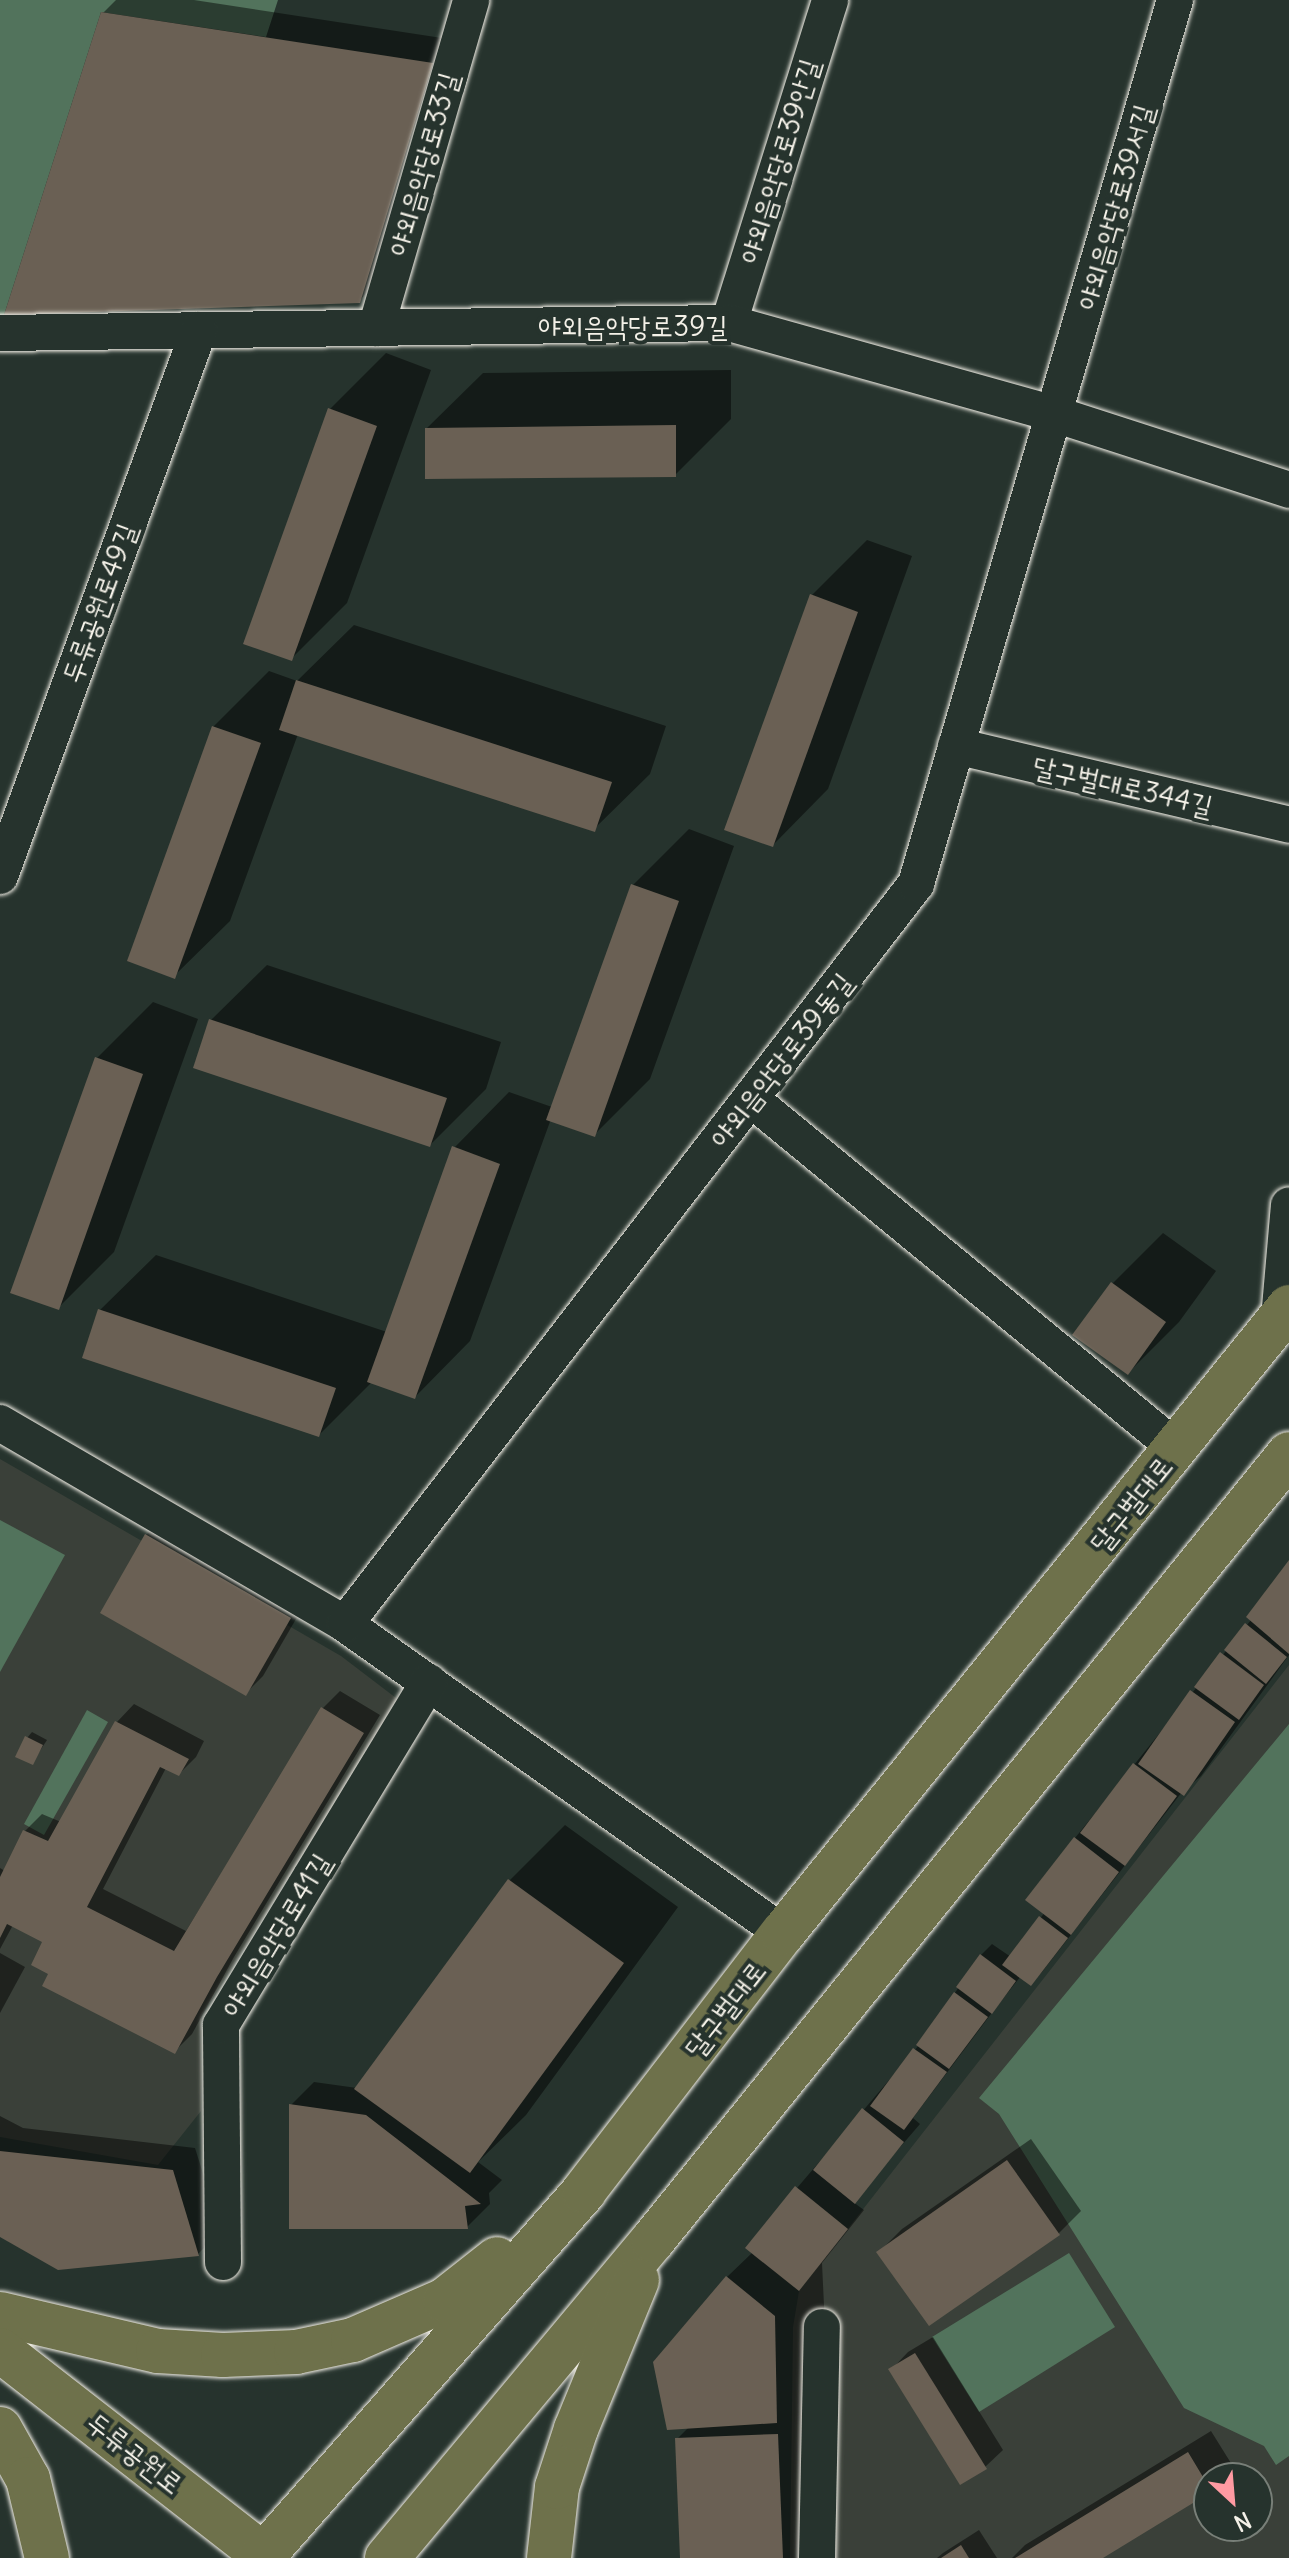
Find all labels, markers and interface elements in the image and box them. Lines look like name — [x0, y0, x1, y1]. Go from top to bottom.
street label: 야외음악당로39안길 — [732, 55, 826, 267]
street label: 야외음악당로33길 — [381, 68, 465, 260]
street label: 야외음악당로39서길 — [1070, 100, 1160, 314]
street label: 야외음악당로39길 — [538, 309, 728, 343]
street label: 두류공원로49길 — [55, 519, 143, 687]
street label: 달구벌대로344길 — [1030, 749, 1216, 823]
street label: 야외음악당로39동길 — [702, 966, 860, 1154]
street label: 달구벌대로 — [1082, 1450, 1180, 1558]
street label: 야외음악당로41길 — [214, 1847, 338, 2023]
street label: 달구벌대로 — [677, 1954, 773, 2064]
street label: 두류공원로 — [80, 2405, 190, 2501]
north arrow — [1193, 2462, 1273, 2542]
text: N — [1230, 2506, 1256, 2538]

